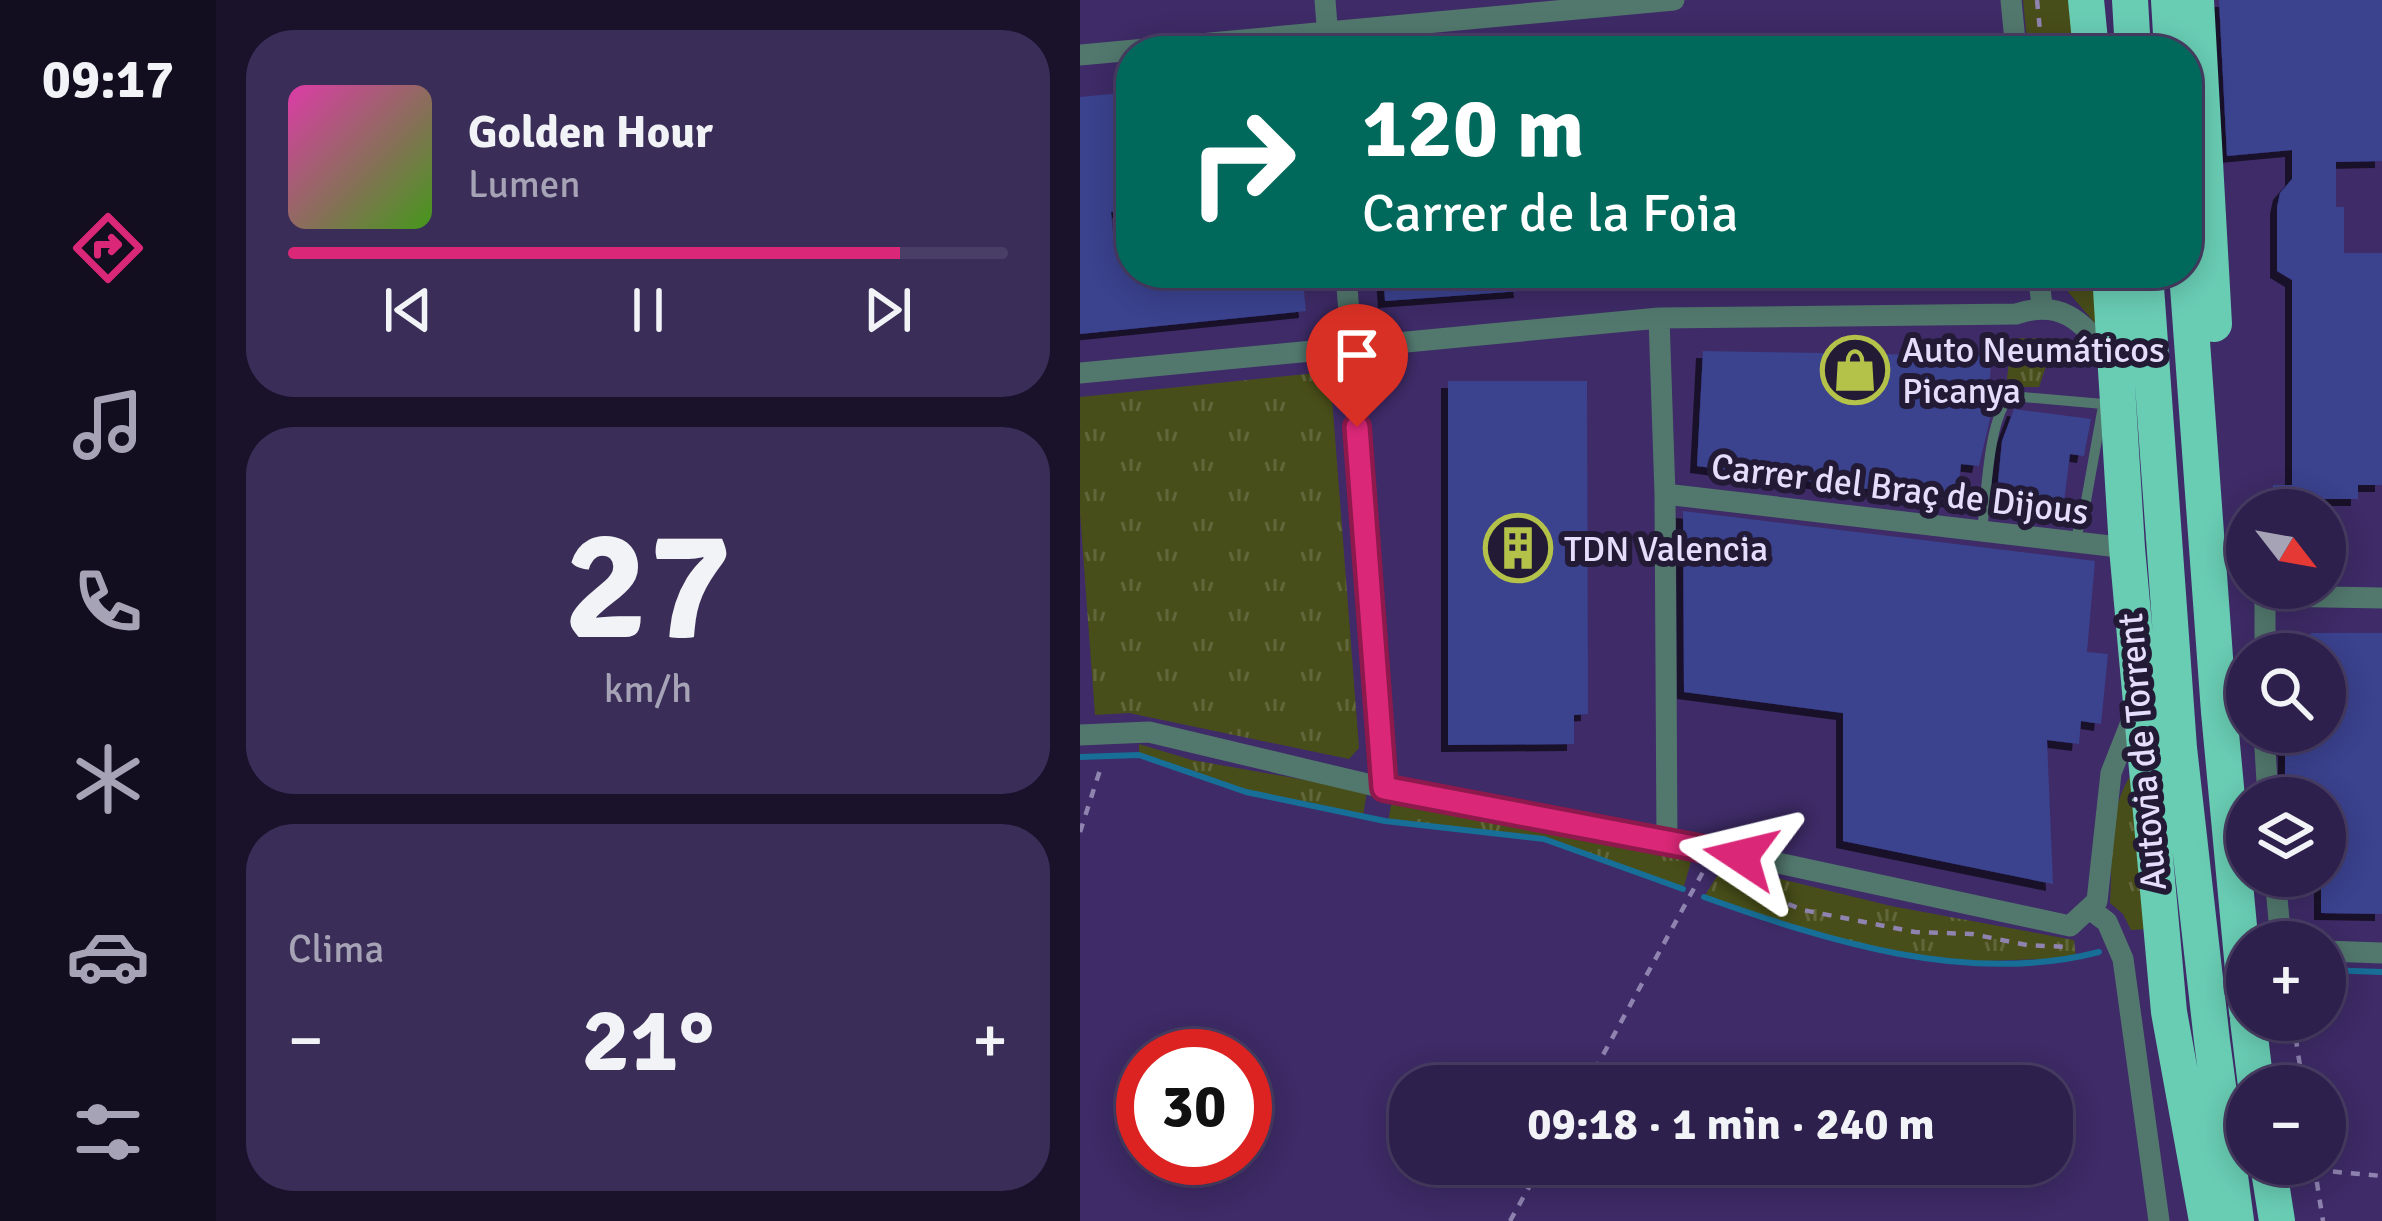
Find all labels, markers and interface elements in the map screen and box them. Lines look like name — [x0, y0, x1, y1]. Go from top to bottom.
text: 09:17 — [42, 46, 174, 113]
text: 120 m — [1362, 77, 1584, 181]
icon: right — [1164, 84, 1320, 240]
text: Golden Hour — [468, 105, 713, 160]
text: Lumen — [468, 160, 581, 208]
text: Carrer de la Foia — [1362, 180, 1739, 247]
icon: directions — [66, 206, 150, 290]
icon: previous — [375, 277, 441, 343]
icon: pause — [615, 277, 681, 343]
icon: next — [855, 277, 921, 343]
pin — [1306, 304, 1408, 427]
icon: arrive — [1324, 322, 1390, 388]
place label: Auto Neumáticos Picanya — [1902, 328, 2165, 414]
shop icon: Auto Neumáticos Picanya — [1820, 335, 1890, 405]
icon: music — [66, 383, 150, 467]
street label: Carrer del Braç de Dijous — [1709, 444, 2091, 535]
north arrow — [2226, 489, 2346, 609]
map controls — [2226, 489, 2346, 1185]
text: 27 — [564, 490, 732, 683]
building icon: TDN Valencia — [1483, 513, 1553, 583]
place label: TDN Valencia — [1564, 527, 1768, 572]
icon: phone — [66, 560, 150, 644]
street label: Autovia de Torrent — [2108, 611, 2177, 892]
button: search — [2226, 633, 2346, 753]
text: km/h — [604, 665, 692, 713]
icon: climate — [66, 737, 150, 821]
button: layers — [2226, 777, 2346, 897]
position arrow — [1678, 793, 1804, 919]
icon: car — [66, 914, 150, 998]
button: + — [2226, 921, 2346, 1041]
text: Clima — [288, 925, 384, 973]
text: 21° — [581, 985, 715, 1096]
text: − — [288, 1000, 324, 1081]
text: + — [972, 1000, 1008, 1081]
speed limit sign: 30 — [1116, 1029, 1272, 1185]
button: − — [2226, 1065, 2346, 1185]
icon: filters — [66, 1090, 150, 1174]
text: 09:18 · 1 min · 240 m — [1527, 1097, 1935, 1152]

